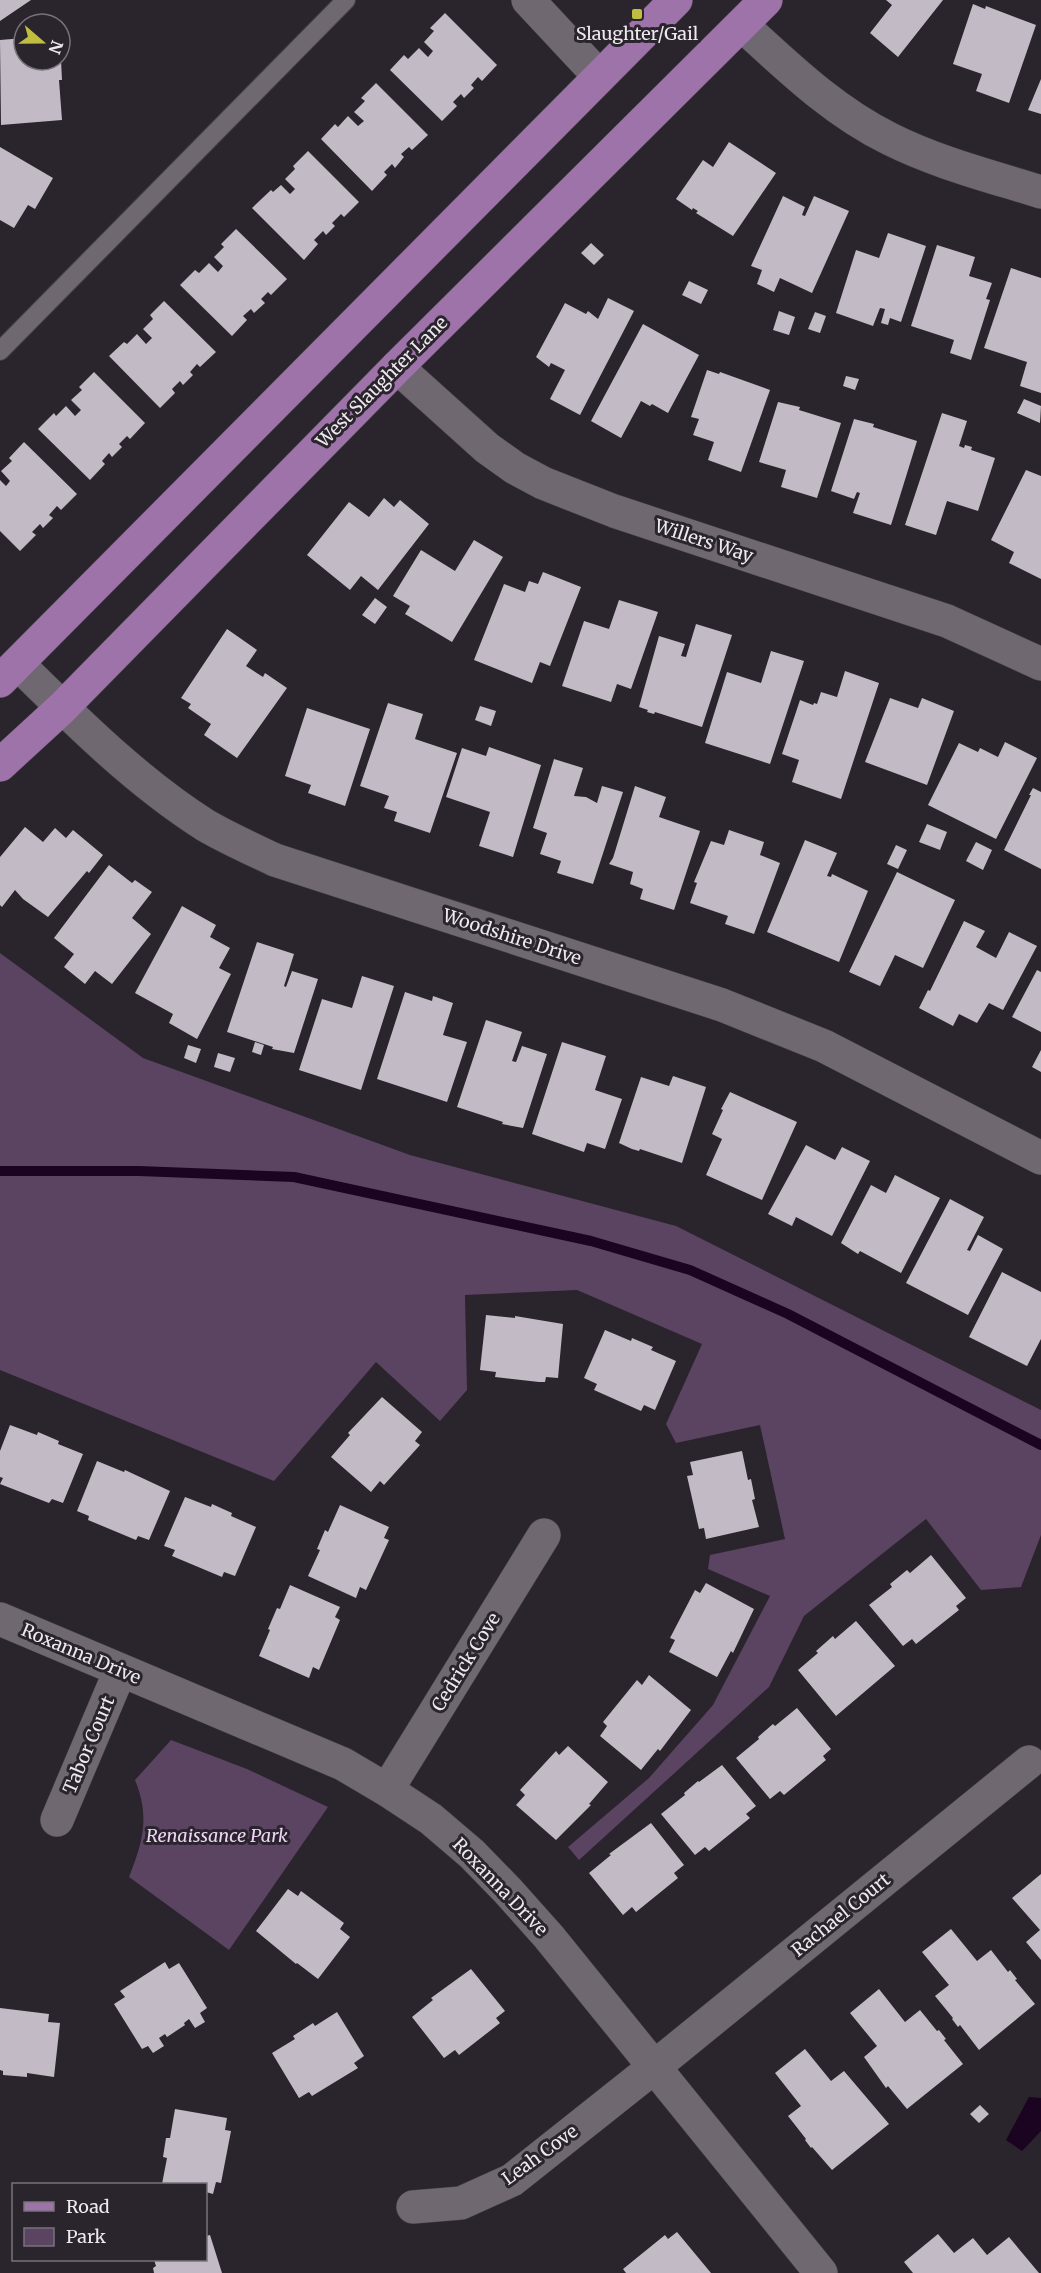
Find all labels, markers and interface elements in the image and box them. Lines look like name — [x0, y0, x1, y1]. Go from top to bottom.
marker: Slaughter/Gail — [630, 7, 644, 21]
north arrow — [12, 12, 72, 72]
place label: Slaughter/Gail — [576, 22, 699, 45]
text: N — [44, 38, 68, 57]
street label: West Slaughter Lane — [310, 311, 452, 453]
street label: Willers Way — [651, 513, 757, 567]
street label: Woodshire Drive — [439, 903, 584, 970]
street label: Cedrick Cove — [426, 1608, 505, 1715]
street label: Roxanna Drive — [18, 1618, 144, 1689]
street label: Tabor Court — [58, 1692, 119, 1797]
park label: Renaissance Park — [146, 1824, 288, 1847]
street label: Roxanna Drive — [448, 1833, 553, 1941]
street label: Rachael Court — [787, 1868, 895, 1961]
street label: Leah Cove — [497, 2119, 582, 2190]
legend — [12, 2183, 207, 2261]
text: Road — [66, 2195, 110, 2218]
text: Park — [66, 2225, 107, 2248]

